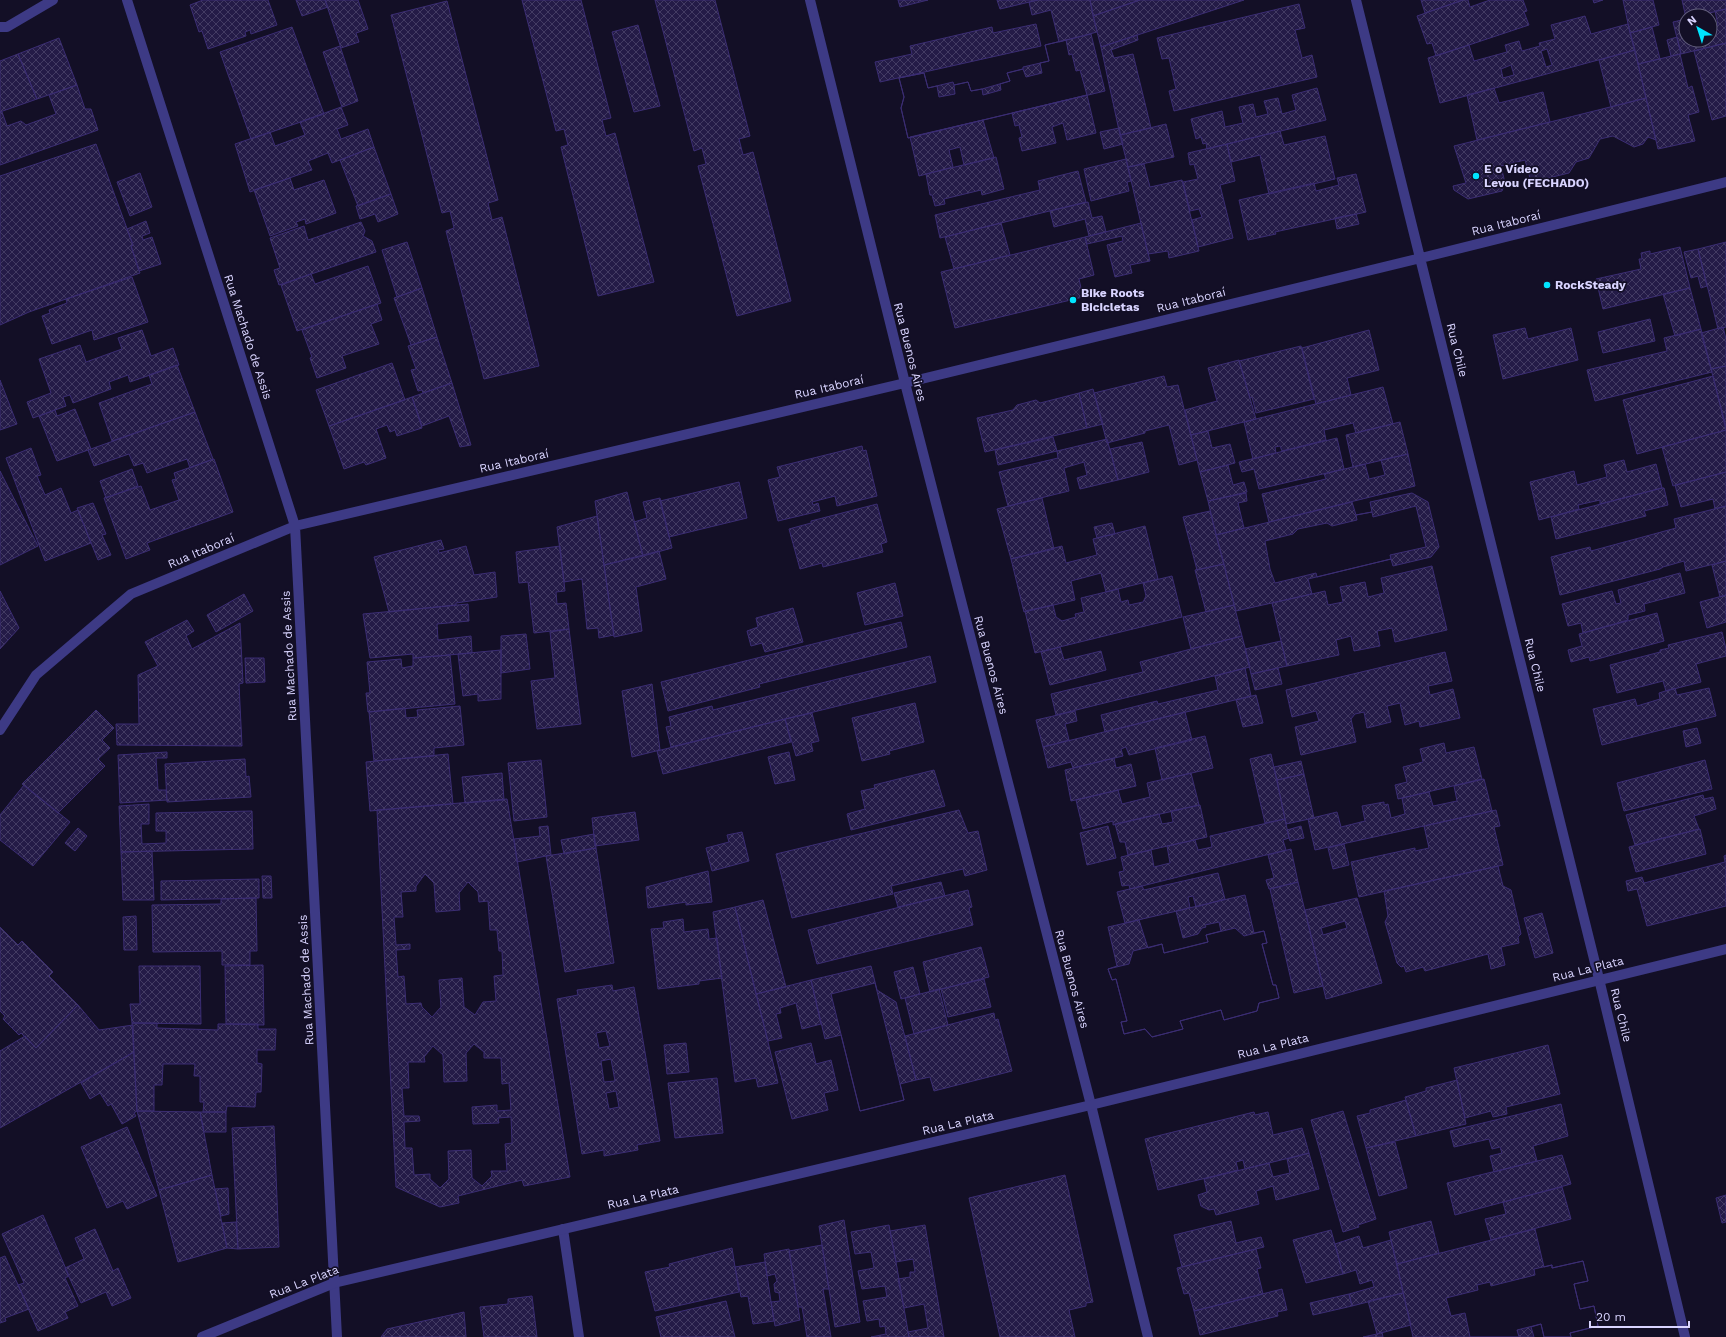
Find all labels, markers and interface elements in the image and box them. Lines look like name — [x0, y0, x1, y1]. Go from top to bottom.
north arrow — [1678, 8, 1718, 48]
text: N — [1685, 13, 1699, 28]
place label: E o Vídeo Levou (FECHADO) — [1484, 162, 1589, 190]
marker: E o Vídeo Levou (FECHADO) — [1471, 171, 1481, 181]
street label: Rua Itaboraí — [1470, 208, 1542, 238]
street label: Rua Machado de Assis — [221, 273, 275, 401]
place label: RockSteady — [1555, 278, 1626, 292]
marker: RockSteady — [1542, 280, 1552, 290]
street label: Rua Itaboraí — [1155, 285, 1227, 315]
place label: Bike Roots Bicicletas — [1081, 286, 1145, 314]
marker: Bike Roots Bicicletas — [1068, 295, 1078, 305]
street label: Rua Buenos Aires — [891, 301, 929, 403]
street label: Rua Chile — [1444, 321, 1471, 379]
street label: Rua Itaboraí — [793, 372, 865, 402]
street label: Rua Itaboraí — [478, 446, 550, 476]
street label: Rua Itaboraí — [166, 531, 236, 571]
street label: Rua Machado de Assis — [279, 590, 299, 722]
street label: Rua Buenos Aires — [971, 614, 1011, 716]
street label: Rua Chile — [1522, 636, 1549, 694]
street label: Rua Machado de Assis — [296, 914, 316, 1046]
street label: Rua Buenos Aires — [1052, 928, 1092, 1030]
street label: Rua La Plata — [1551, 953, 1625, 985]
street label: Rua Chile — [1608, 986, 1635, 1044]
street label: Rua La Plata — [1236, 1030, 1310, 1062]
street label: Rua La Plata — [921, 1108, 995, 1138]
street label: Rua La Plata — [606, 1182, 680, 1212]
street label: Rua La Plata — [267, 1262, 341, 1302]
scale bar — [1590, 1303, 1689, 1329]
text: 20 m — [1596, 1310, 1626, 1324]

